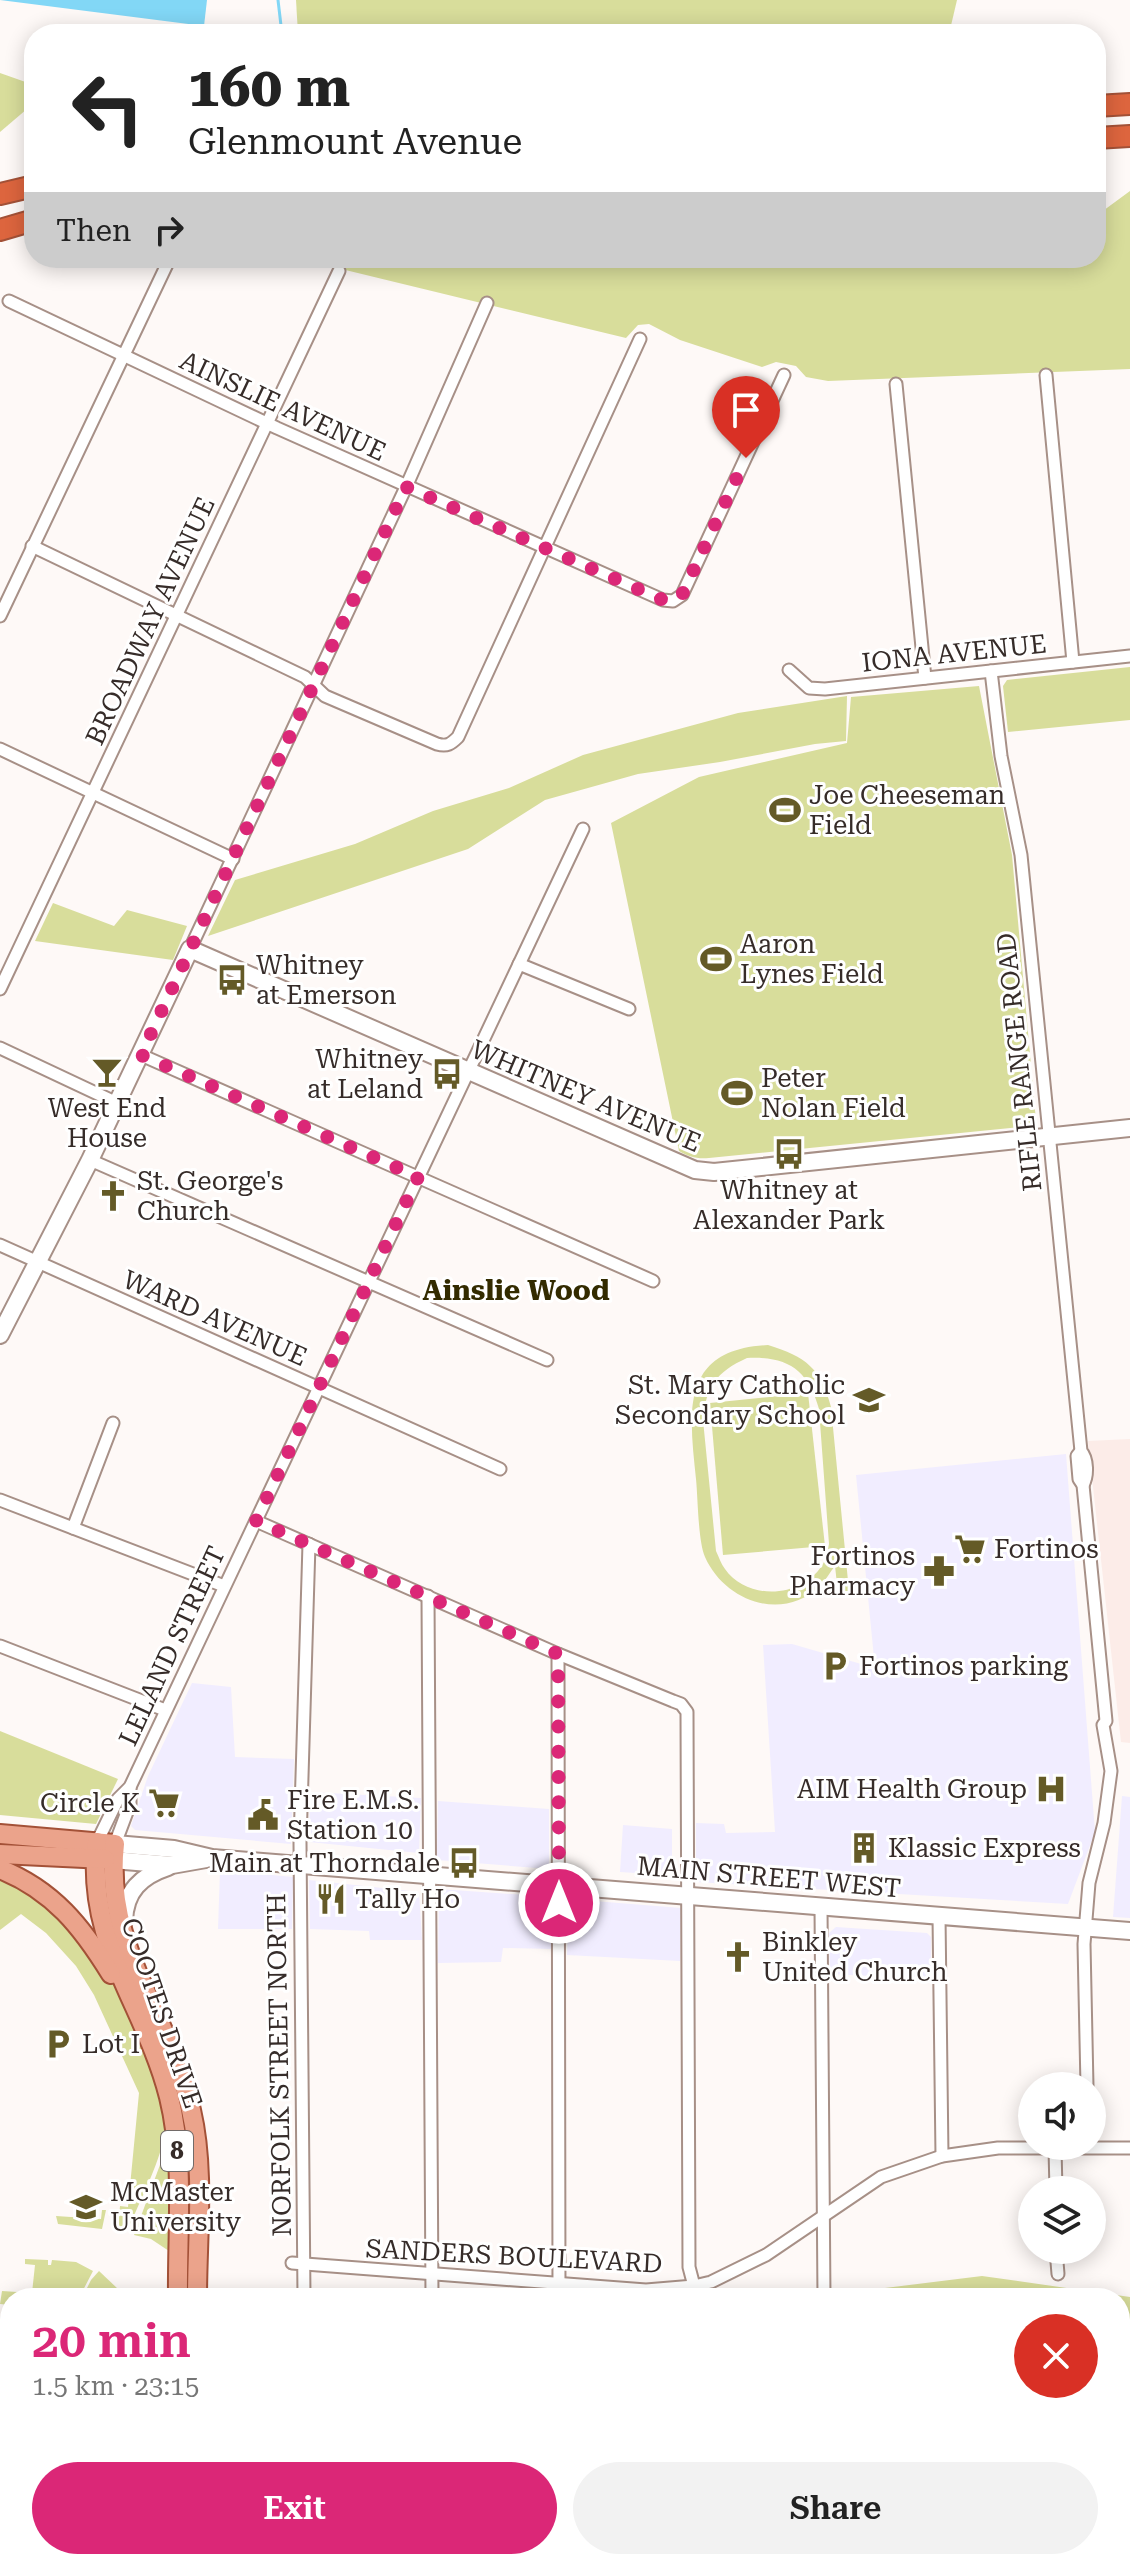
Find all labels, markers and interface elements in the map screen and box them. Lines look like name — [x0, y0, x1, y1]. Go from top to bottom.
text: 160 m — [188, 54, 350, 120]
icon: left — [56, 56, 160, 160]
text: Glenmount Avenue — [188, 121, 522, 163]
icon: right — [147, 208, 191, 252]
text: Then — [56, 213, 131, 248]
street label: AINSLIE AVENUE — [175, 345, 391, 467]
pin — [712, 376, 780, 458]
icon: arrive — [724, 388, 768, 432]
street label: BROADWAY AVENUE — [79, 492, 221, 750]
street label: IONA AVENUE — [860, 628, 1048, 678]
place label: Joe Cheeseman Field — [809, 780, 1006, 840]
sports icon: Joe Cheeseman Field — [768, 793, 802, 827]
place label: Aaron Lynes Field — [740, 929, 884, 989]
street label: RIFLE RANGE ROAD — [991, 931, 1047, 1193]
sports icon: Aaron Lynes Field — [699, 942, 733, 976]
place label: Whitney at Emerson — [256, 950, 397, 1010]
bus stop icon: Whitney at Emerson — [215, 963, 249, 997]
street label: WHITNEY AVENUE — [467, 1034, 705, 1158]
place label: Whitney at Leland — [307, 1044, 424, 1104]
bar icon: West End House — [90, 1055, 124, 1089]
bus stop icon: Whitney at Leland — [430, 1057, 464, 1091]
place label: Peter Nolan Field — [761, 1063, 906, 1123]
sports icon: Peter Nolan Field — [720, 1076, 754, 1110]
place label: West End House — [48, 1093, 166, 1153]
bus stop icon: Whitney at Alexander Park — [772, 1137, 806, 1171]
place label: St. George's Church — [137, 1166, 283, 1226]
place label: Whitney at Alexander Park — [693, 1175, 885, 1235]
church icon: St. George's Church — [96, 1179, 130, 1213]
street label: WARD AVENUE — [118, 1264, 312, 1372]
district label: Ainslie Wood — [422, 1274, 610, 1307]
place label: St. Mary Catholic Secondary School — [615, 1370, 845, 1430]
school or university icon: St. Mary Catholic Secondary School — [852, 1383, 886, 1417]
supermarket icon: Fortinos — [953, 1532, 987, 1566]
place label: Fortinos — [994, 1534, 1099, 1564]
place label: Fortinos Pharmacy — [789, 1541, 916, 1601]
street label: LELAND STREET — [113, 1542, 231, 1750]
pharmacy icon: Fortinos Pharmacy — [922, 1554, 956, 1588]
parking icon: Fortinos parking — [818, 1649, 852, 1683]
place label: Fortinos parking — [859, 1651, 1068, 1681]
hospital icon: AIM Health Group — [1034, 1772, 1068, 1806]
place label: AIM Health Group — [797, 1774, 1027, 1804]
place label: Fire E.M.S. Station 10 — [287, 1785, 419, 1845]
supermarket icon: Circle K — [147, 1786, 181, 1820]
place label: Circle K — [40, 1788, 140, 1818]
public building icon: Fire E.M.S. Station 10 — [246, 1798, 280, 1832]
building icon: Klassic Express — [847, 1831, 881, 1865]
place label: Klassic Express — [888, 1833, 1081, 1863]
bus stop icon: Main at Thorndale — [447, 1846, 481, 1880]
place label: Main at Thorndale — [209, 1848, 440, 1878]
street label: MAIN STREET WEST — [636, 1851, 902, 1903]
position arrow — [517, 1861, 601, 1945]
restaurant icon: Tally Ho — [314, 1882, 348, 1916]
place label: Tally Ho — [355, 1884, 460, 1914]
street label: NORFOLK STREET NORTH — [261, 1893, 297, 2237]
street label: COOTES DRIVE — [115, 1914, 209, 2112]
place label: Binkley United Church — [762, 1927, 948, 1987]
church icon: Binkley United Church — [721, 1940, 755, 1974]
parking icon: Lot I — [41, 2027, 75, 2061]
place label: Lot I — [82, 2029, 140, 2059]
map controls — [1018, 2072, 1106, 2264]
button: sound — [1018, 2072, 1106, 2160]
road number: 8 — [161, 2131, 193, 2171]
button: layers — [1018, 2176, 1106, 2264]
place label: McMaster University — [110, 2177, 241, 2237]
school or university icon: McMaster University — [69, 2190, 103, 2224]
street label: SANDERS BOULEVARD — [365, 2233, 663, 2279]
text: 20 min — [32, 2313, 191, 2369]
button: close — [1014, 2314, 1098, 2398]
text: 1.5 km · 23:15 — [32, 2371, 199, 2401]
button: Exit — [32, 2462, 557, 2554]
button: Share — [573, 2462, 1098, 2554]

